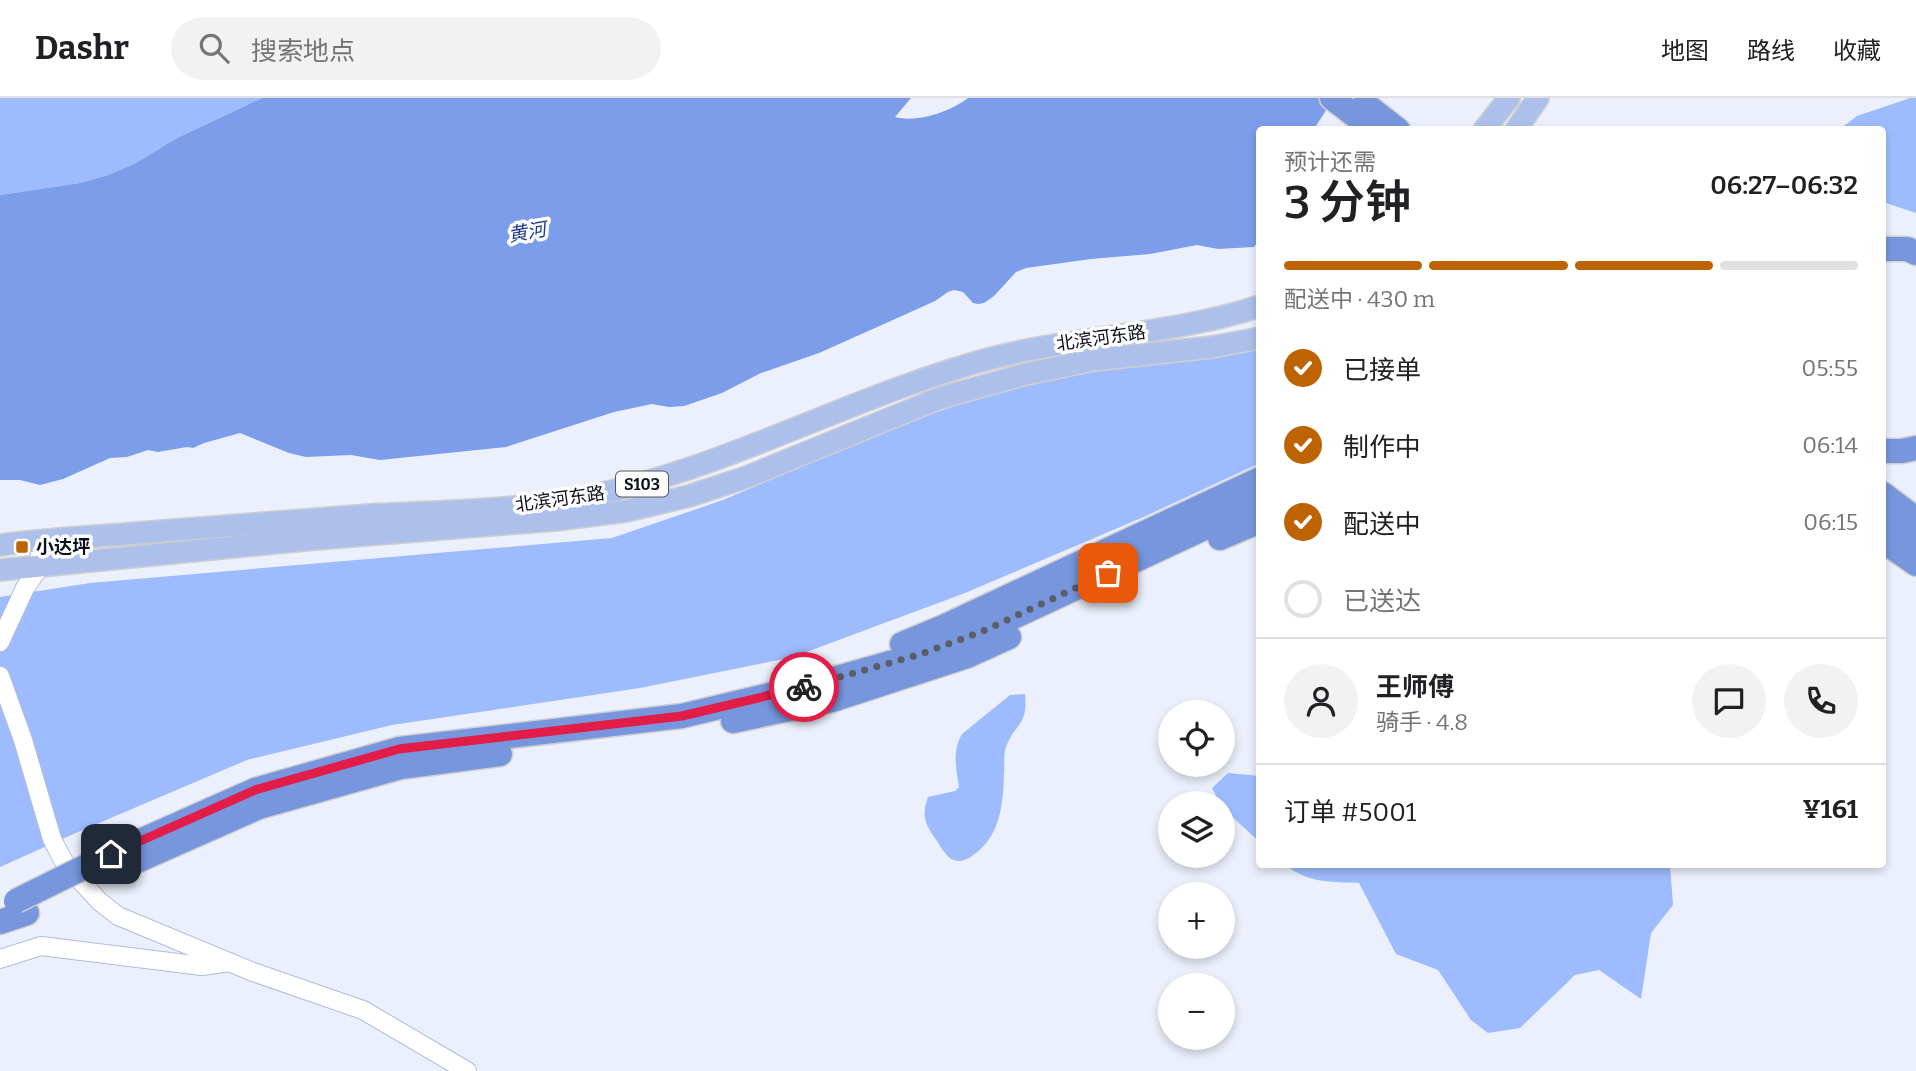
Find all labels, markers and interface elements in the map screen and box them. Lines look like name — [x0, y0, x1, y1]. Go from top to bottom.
search box — [171, 17, 661, 80]
text: Dashr — [35, 28, 129, 68]
icon: search — [195, 29, 233, 67]
text: 搜索地点 — [251, 36, 355, 67]
text: 地图 — [1661, 37, 1709, 65]
text: 路线 — [1747, 37, 1795, 65]
text: 收藏 — [1833, 37, 1881, 65]
text: 预计还需 — [1284, 148, 1376, 176]
text: 06:27–06:32 — [1710, 170, 1858, 201]
text: 3 分钟 — [1284, 175, 1411, 230]
water label: 黄河 — [506, 217, 552, 247]
text: 配送中 · 430 m — [1284, 285, 1435, 313]
street label: 北滨河东路 — [1055, 321, 1147, 355]
icon: check — [1284, 349, 1322, 387]
text: 05:55 — [1802, 354, 1858, 382]
text: 已接单 — [1343, 355, 1421, 386]
icon: check — [1284, 426, 1322, 464]
text: 06:14 — [1802, 431, 1858, 459]
text: 制作中 — [1343, 432, 1421, 463]
road number: S103 — [616, 472, 668, 496]
street label: 北滨河东路 — [514, 482, 606, 516]
icon: check — [1284, 503, 1322, 541]
text: 06:15 — [1803, 508, 1858, 536]
text: 配送中 — [1343, 509, 1421, 540]
place label: 小达坪 — [36, 536, 90, 558]
marker: 小达坪 — [14, 539, 30, 555]
pin — [1078, 543, 1138, 603]
icon: bag — [1089, 554, 1127, 592]
text: 已送达 — [1343, 586, 1421, 617]
courier — [769, 652, 839, 722]
button: person — [1284, 664, 1358, 738]
button: chat — [1692, 664, 1766, 738]
button: phone — [1784, 664, 1858, 738]
icon: bike — [785, 668, 823, 706]
text: 王师傅 — [1376, 672, 1454, 703]
map controls — [1158, 700, 1235, 1050]
button: locate — [1158, 700, 1235, 777]
text: 骑手 · 4.8 — [1376, 708, 1468, 736]
button: layers — [1158, 791, 1235, 868]
text: ¥161 — [1802, 794, 1858, 825]
text: 订单 #5001 — [1284, 797, 1416, 828]
pin — [81, 824, 141, 884]
icon: home — [92, 835, 130, 873]
button: + — [1158, 882, 1235, 959]
button: − — [1158, 973, 1235, 1050]

